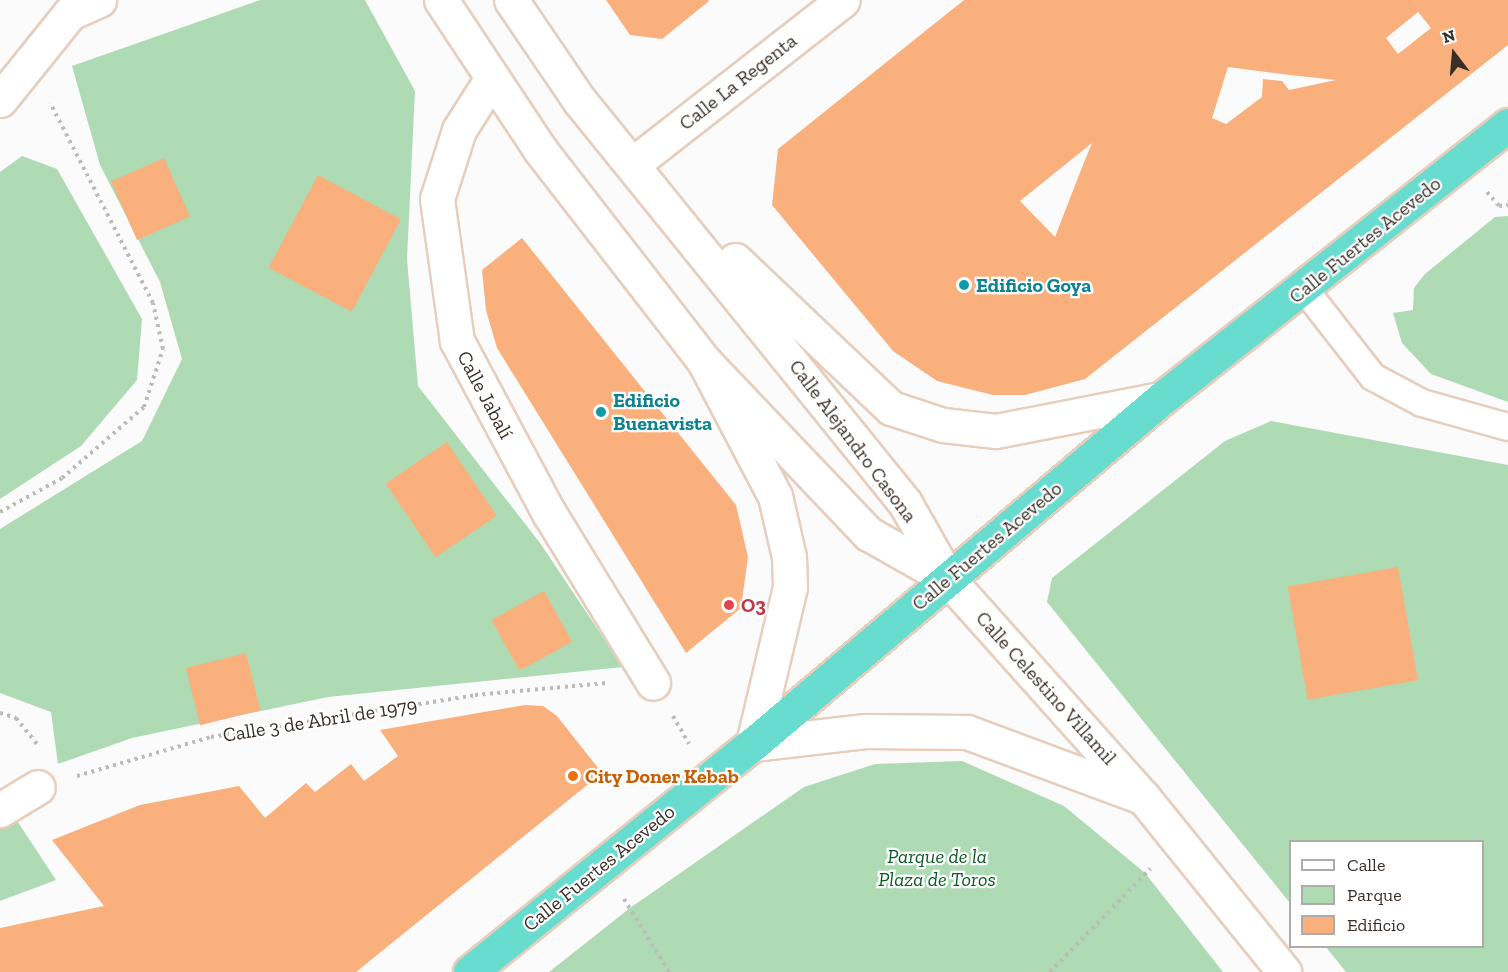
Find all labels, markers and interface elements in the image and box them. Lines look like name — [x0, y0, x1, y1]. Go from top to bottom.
north arrow — [1424, 24, 1484, 84]
text: N — [1440, 25, 1457, 47]
street label: Calle La Regenta — [674, 29, 802, 135]
street label: Calle Fuertes Acevedo — [1284, 171, 1446, 309]
place label: Edificio Goya — [976, 273, 1091, 297]
marker: Edificio Goya — [957, 278, 971, 292]
street label: Calle Jabalí — [452, 347, 518, 443]
street label: Calle Alejandro Casona — [784, 355, 922, 527]
place label: Edificio Buenavista — [613, 388, 712, 435]
marker: Edificio Buenavista — [594, 405, 608, 419]
street label: Calle Fuertes Acevedo — [907, 476, 1067, 616]
place label: O3 — [741, 593, 766, 617]
marker: O3 — [722, 598, 736, 612]
street label: Calle Celestino Villamil — [971, 606, 1121, 770]
street label: Calle 3 de Abril de 1979 — [221, 693, 419, 747]
place label: City Doner Kebab — [585, 764, 740, 788]
marker: City Doner Kebab — [566, 769, 580, 783]
street label: Calle Fuertes Acevedo — [518, 799, 680, 937]
legend — [1289, 840, 1484, 948]
park label: Parque de la Plaza de Toros — [878, 844, 996, 891]
text: Calle — [1347, 854, 1385, 876]
text: Parque — [1347, 884, 1402, 906]
text: Edificio — [1347, 914, 1405, 936]

